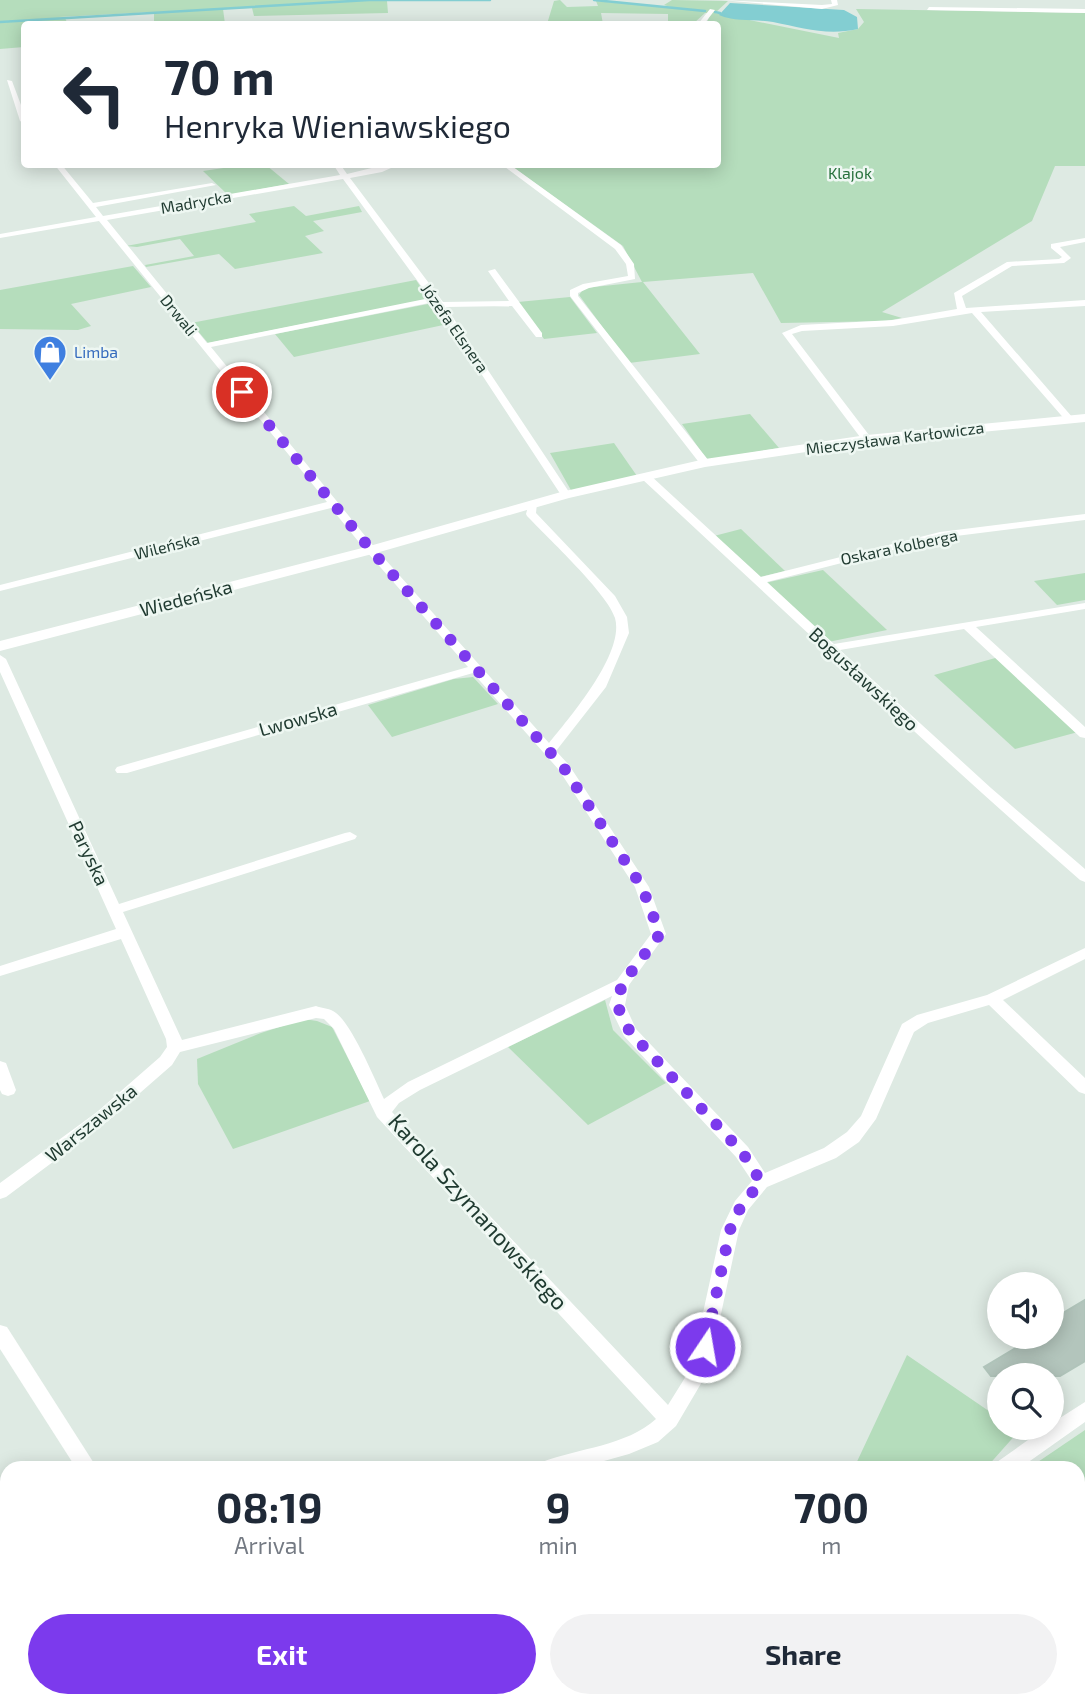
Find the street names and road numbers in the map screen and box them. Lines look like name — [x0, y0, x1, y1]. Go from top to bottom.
street label: Madrycka — [159, 186, 233, 217]
street label: Józefa Elsnera — [418, 279, 493, 376]
street label: Drwali — [157, 290, 202, 339]
street label: Mieczysława Karłowicza — [805, 417, 985, 458]
street label: Oskara Kolberga — [839, 525, 959, 568]
street label: Wileńska — [132, 528, 202, 563]
street label: Wiedeńska — [137, 574, 235, 621]
street label: Bogusławskiego — [805, 622, 924, 735]
street label: Lwowska — [256, 696, 340, 741]
street label: Paryska — [64, 817, 114, 889]
street label: Warszawska — [40, 1079, 141, 1166]
street label: Karola Szymanowskiego — [383, 1107, 574, 1315]

